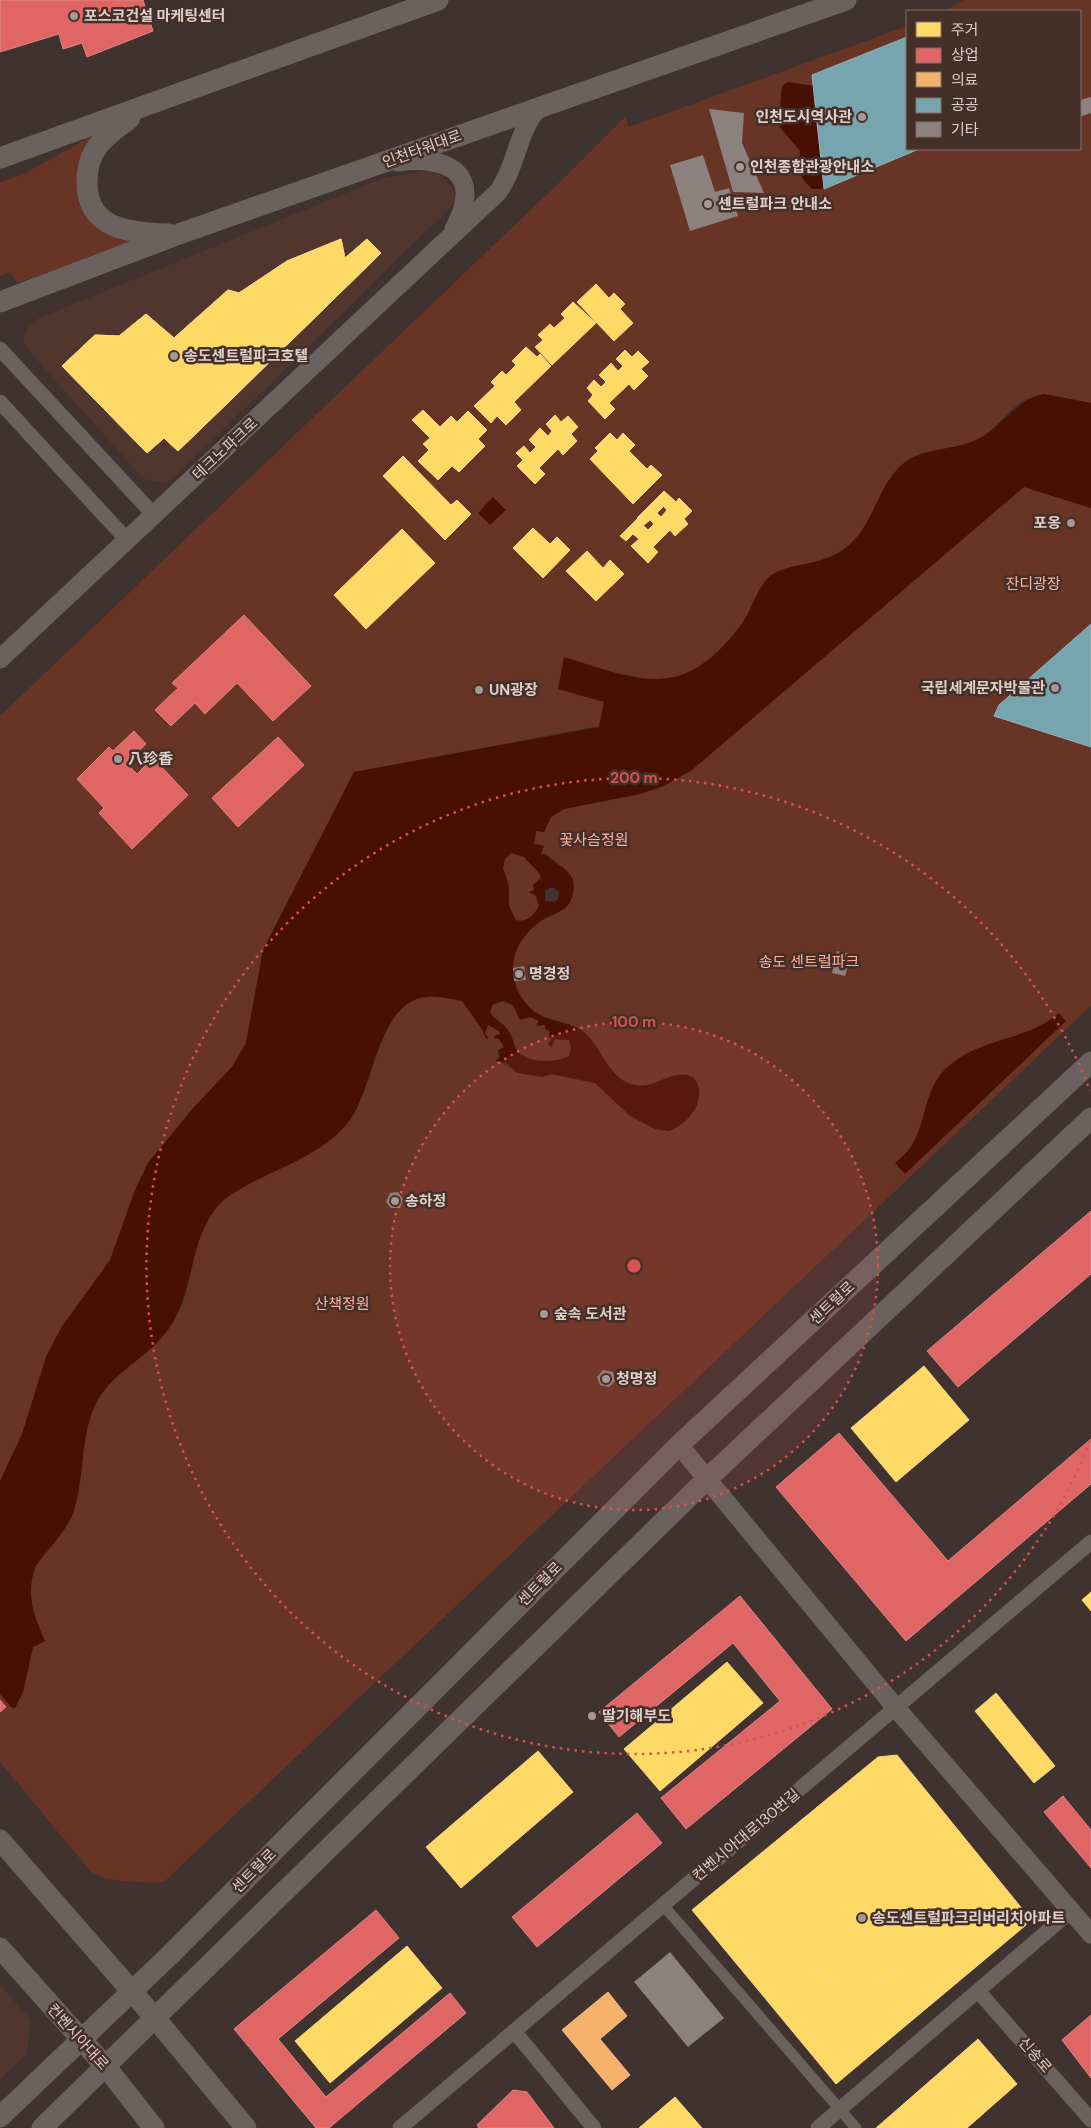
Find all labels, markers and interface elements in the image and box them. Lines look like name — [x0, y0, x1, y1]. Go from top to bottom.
place label: 포스코건설 마케팅센터 — [84, 6, 226, 26]
marker: 포스코건설 마케팅센터 — [68, 10, 80, 22]
legend — [906, 10, 1081, 150]
text: 주거 — [951, 20, 979, 40]
text: 상업 — [951, 45, 979, 65]
text: 의료 — [951, 70, 979, 90]
text: 공공 — [951, 95, 979, 115]
place label: 인천도시역사관 — [755, 107, 852, 127]
marker: 인천도시역사관 — [856, 111, 868, 123]
text: 기타 — [951, 120, 979, 140]
street label: 인천타워대로 — [380, 125, 464, 173]
place label: 인천종합관광안내소 — [750, 157, 874, 177]
marker: 인천종합관광안내소 — [734, 161, 746, 173]
place label: 센트럴파크 안내소 — [718, 194, 832, 214]
marker: 센트럴파크 안내소 — [702, 198, 714, 210]
place label: 송도센트럴파크호텔 — [184, 346, 308, 366]
marker: 송도센트럴파크호텔 — [168, 350, 180, 362]
street label: 테크노파크로 — [188, 413, 262, 485]
place label: 포옹 — [1033, 513, 1061, 533]
marker: 포옹 — [1065, 517, 1077, 529]
park label: 잔디광장 — [1005, 574, 1061, 594]
place label: 국립세계문자박물관 — [921, 678, 1045, 698]
place label: UN광장 — [489, 680, 538, 700]
marker: 국립세계문자박물관 — [1049, 682, 1061, 694]
marker: UN광장 — [473, 684, 485, 696]
place label: 八珍香 — [128, 749, 173, 769]
marker: 八珍香 — [112, 753, 124, 765]
text: 200 m — [610, 768, 658, 788]
park label: 꽃사슴정원 — [559, 830, 629, 850]
park label: 송도 센트럴파크 — [759, 952, 859, 972]
place label: 명경정 — [529, 964, 570, 984]
marker: 명경정 — [513, 968, 525, 980]
text: 100 m — [612, 1012, 656, 1032]
place label: 송하정 — [405, 1191, 446, 1211]
marker: 송하정 — [389, 1195, 401, 1207]
centre of rings — [625, 1257, 643, 1275]
street label: 센트럴로 — [805, 1277, 859, 1329]
park label: 산책정원 — [314, 1294, 370, 1314]
place label: 숲속 도서관 — [554, 1304, 627, 1324]
marker: 숲속 도서관 — [538, 1308, 550, 1320]
place label: 청명정 — [616, 1369, 657, 1389]
marker: 청명정 — [600, 1373, 612, 1385]
street label: 센트럴로 — [513, 1557, 567, 1611]
place label: 딸기해부도 — [602, 1706, 671, 1726]
marker: 딸기해부도 — [586, 1710, 598, 1722]
street label: 컨벤시아대로130번길 — [688, 1784, 804, 1886]
street label: 센트럴로 — [227, 1844, 281, 1898]
place label: 송도센트럴파크리버리치아파트 — [872, 1908, 1065, 1928]
marker: 송도센트럴파크리버리치아파트 — [856, 1912, 868, 1924]
street label: 컨벤시아대로 — [43, 2000, 113, 2074]
street label: 신송로 — [1014, 2033, 1056, 2077]

